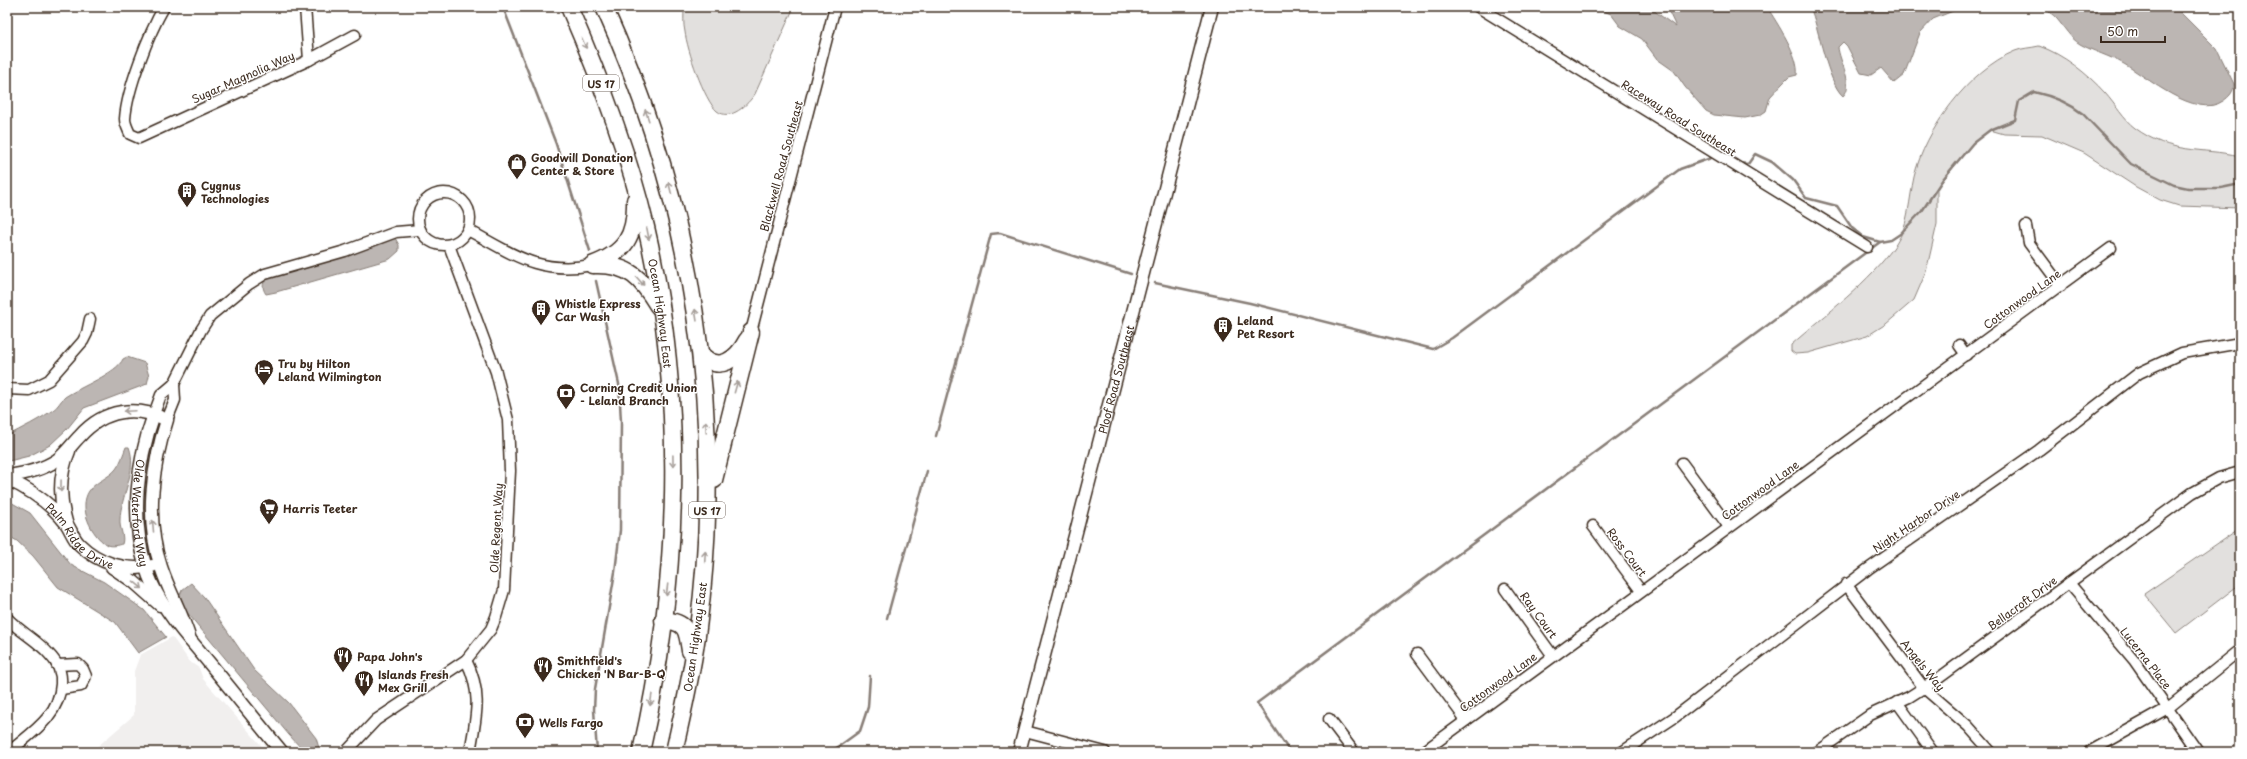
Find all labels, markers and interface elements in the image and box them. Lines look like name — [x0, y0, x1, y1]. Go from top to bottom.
scale bar — [2101, 18, 2165, 44]
text: 50 m — [2107, 22, 2138, 40]
one-way arrow — [581, 36, 588, 48]
street label: Sugar Magnolia Way — [189, 47, 297, 107]
road number: US 17 — [583, 75, 619, 91]
street label: Raceway Road Southeast — [1618, 76, 1740, 161]
street label: Blackwell Road Southeast — [755, 98, 807, 233]
one-way arrow — [643, 109, 651, 121]
place label: Goodwill Donation Center & Store — [531, 149, 633, 179]
shop icon: Goodwill Donation Center & Store — [506, 152, 528, 180]
place label: Cygnus Technologies — [201, 177, 269, 207]
building icon: Cygnus Technologies — [176, 180, 198, 208]
one-way arrow — [665, 182, 673, 195]
one-way arrow — [644, 227, 652, 240]
street label: Ocean Highway East — [645, 257, 677, 369]
street label: Cottonwood Lane — [1980, 265, 2064, 333]
one-way arrow — [635, 276, 645, 286]
place label: Whistle Express Car Wash — [555, 295, 641, 325]
building icon: Whistle Express Car Wash — [530, 298, 552, 326]
one-way arrow — [692, 309, 700, 322]
place label: Leland Pet Resort — [1237, 312, 1295, 342]
building icon: Leland Pet Resort — [1212, 315, 1234, 343]
street label: Ploof Road Southeast — [1093, 323, 1138, 435]
place label: Tru by Hilton Leland Wilmington — [278, 355, 382, 385]
hotel icon: Tru by Hilton Leland Wilmington — [253, 358, 275, 386]
place label: Corning Credit Union - Leland Branch — [580, 379, 697, 409]
one-way arrow — [733, 381, 741, 394]
bank icon: Corning Credit Union - Leland Branch — [555, 382, 577, 410]
one-way arrow — [123, 407, 136, 414]
one-way arrow — [703, 421, 710, 434]
one-way arrow — [669, 454, 677, 467]
street label: Cottonwood Lane — [1718, 456, 1802, 524]
street label: Olde Waterford Way — [128, 458, 154, 568]
one-way arrow — [57, 479, 64, 492]
street label: Olde Regent Way — [485, 483, 507, 573]
street label: Night Harbor Drive — [1869, 485, 1963, 557]
supermarket icon: Harris Teeter — [258, 497, 280, 525]
street label: Palm Ridge Drive — [43, 498, 116, 573]
place label: Harris Teeter — [283, 500, 358, 517]
road number: US 17 — [689, 502, 725, 518]
one-way arrow — [150, 520, 157, 533]
street label: Ross Court — [1603, 524, 1651, 580]
one-way arrow — [701, 551, 708, 564]
street label: Bellacroft Drive — [1984, 572, 2061, 634]
one-way arrow — [132, 581, 143, 590]
street label: Ocean Highway East — [679, 581, 711, 693]
one-way arrow — [663, 583, 670, 596]
street label: Ray Court — [1516, 588, 1562, 642]
street label: Lucerna Place — [2116, 623, 2176, 693]
street label: Angels Way — [1897, 635, 1949, 695]
restaurant icon: Papa John's — [332, 645, 354, 673]
place label: Papa John's — [357, 648, 423, 665]
street label: Cottonwood Lane — [1456, 648, 1540, 716]
place label: Smithfield's Chicken 'N Bar-B-Q — [557, 652, 666, 682]
restaurant icon: Smithfield's Chicken 'N Bar-B-Q — [532, 655, 554, 683]
place label: Islands Fresh Mex Grill — [378, 666, 449, 696]
restaurant icon: Islands Fresh Mex Grill — [353, 669, 375, 697]
one-way arrow — [646, 693, 654, 706]
bank icon: Wells Fargo — [514, 711, 536, 739]
place label: Wells Fargo — [539, 714, 604, 731]

